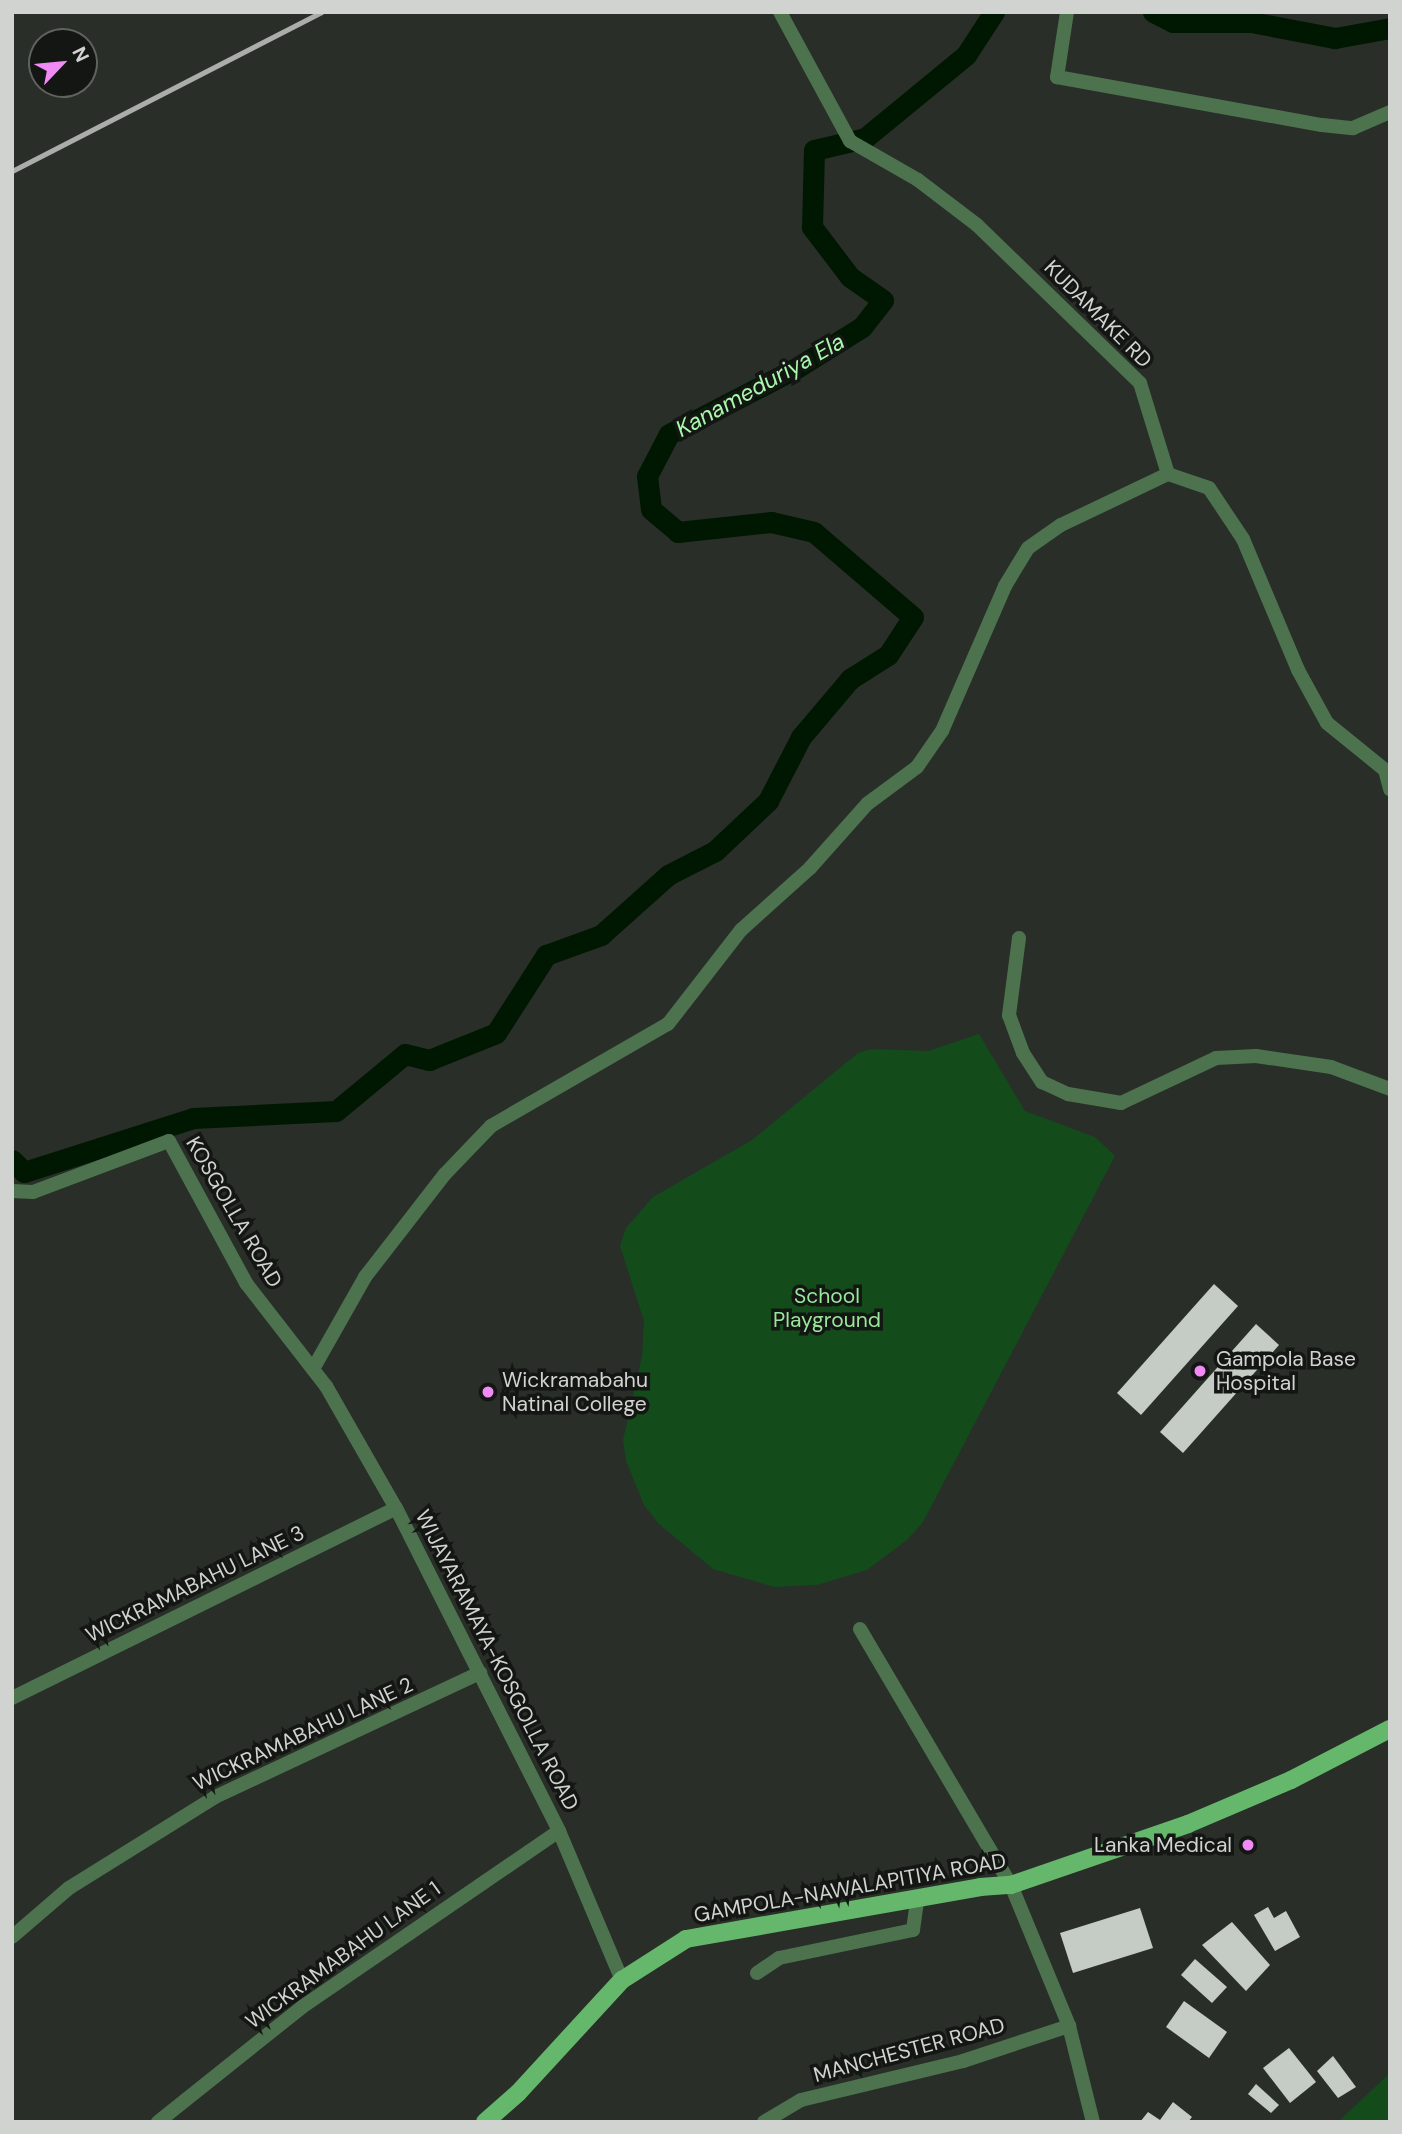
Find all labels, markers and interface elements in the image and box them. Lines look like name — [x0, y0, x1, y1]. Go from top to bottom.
north arrow — [28, 28, 98, 98]
text: N — [66, 43, 95, 66]
street label: KUDAMAKE RD — [1039, 255, 1157, 373]
water label: Kanameduriya Ela — [671, 327, 849, 443]
street label: KOSGOLLA ROAD — [181, 1132, 287, 1292]
park label: School Playground — [773, 1283, 881, 1333]
place label: Gampola Base Hospital — [1216, 1346, 1356, 1396]
marker: Gampola Base Hospital — [1190, 1361, 1210, 1381]
place label: Wickramabahu Natinal College — [502, 1367, 648, 1417]
marker: Wickramabahu Natinal College — [480, 1384, 496, 1400]
street label: WIJAYARAMAYA-KOSGOLLA ROAD — [410, 1506, 584, 1814]
street label: WICKRAMABAHU LANE 3 — [82, 1520, 308, 1648]
street label: WICKRAMABAHU LANE 2 — [189, 1672, 417, 1796]
place label: Lanka Medical — [1094, 1832, 1232, 1858]
marker: Lanka Medical — [1238, 1835, 1258, 1855]
street label: GAMPOLA-NAWALAPITIYA ROAD — [692, 1848, 1008, 1928]
street label: WICKRAMABAHU LANE 1 — [241, 1876, 445, 2034]
street label: MANCHESTER ROAD — [811, 2012, 1007, 2088]

